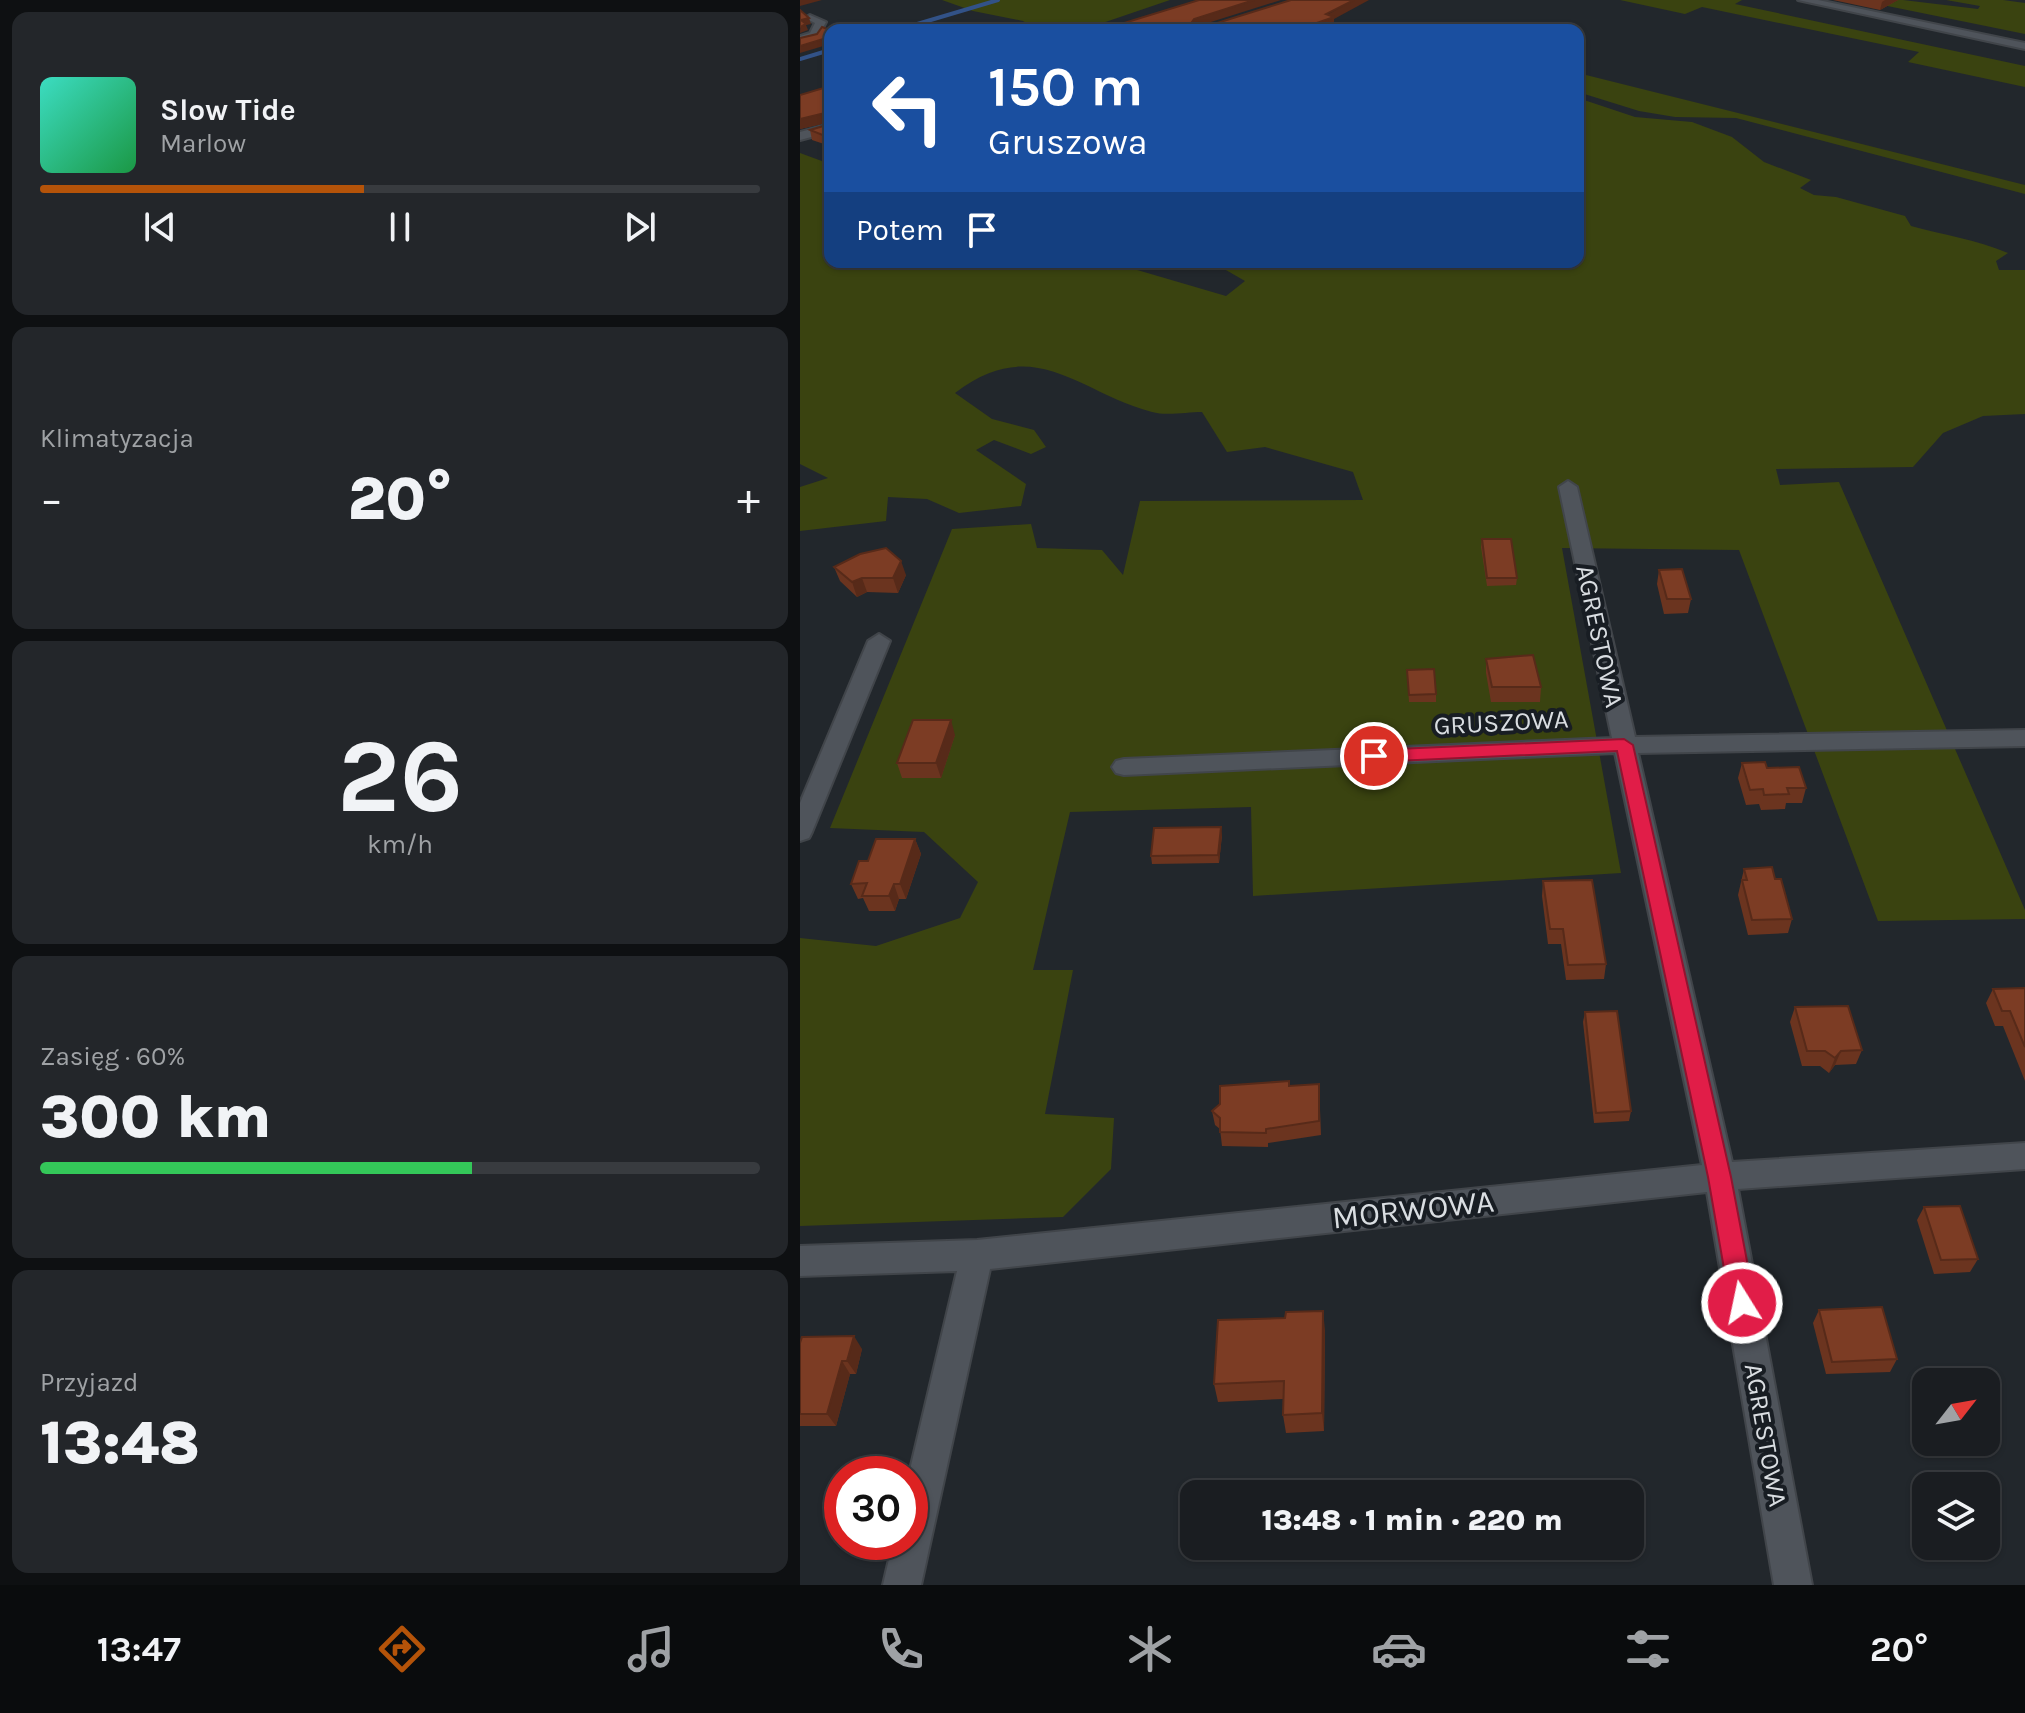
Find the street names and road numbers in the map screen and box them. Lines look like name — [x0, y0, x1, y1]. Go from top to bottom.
street label: AGRESTOWA — [1569, 562, 1630, 710]
street label: GRUSZOWA — [1433, 703, 1569, 742]
street label: MORWOWA — [1330, 1183, 1496, 1236]
street label: AGRESTOWA — [1738, 1361, 1793, 1509]

